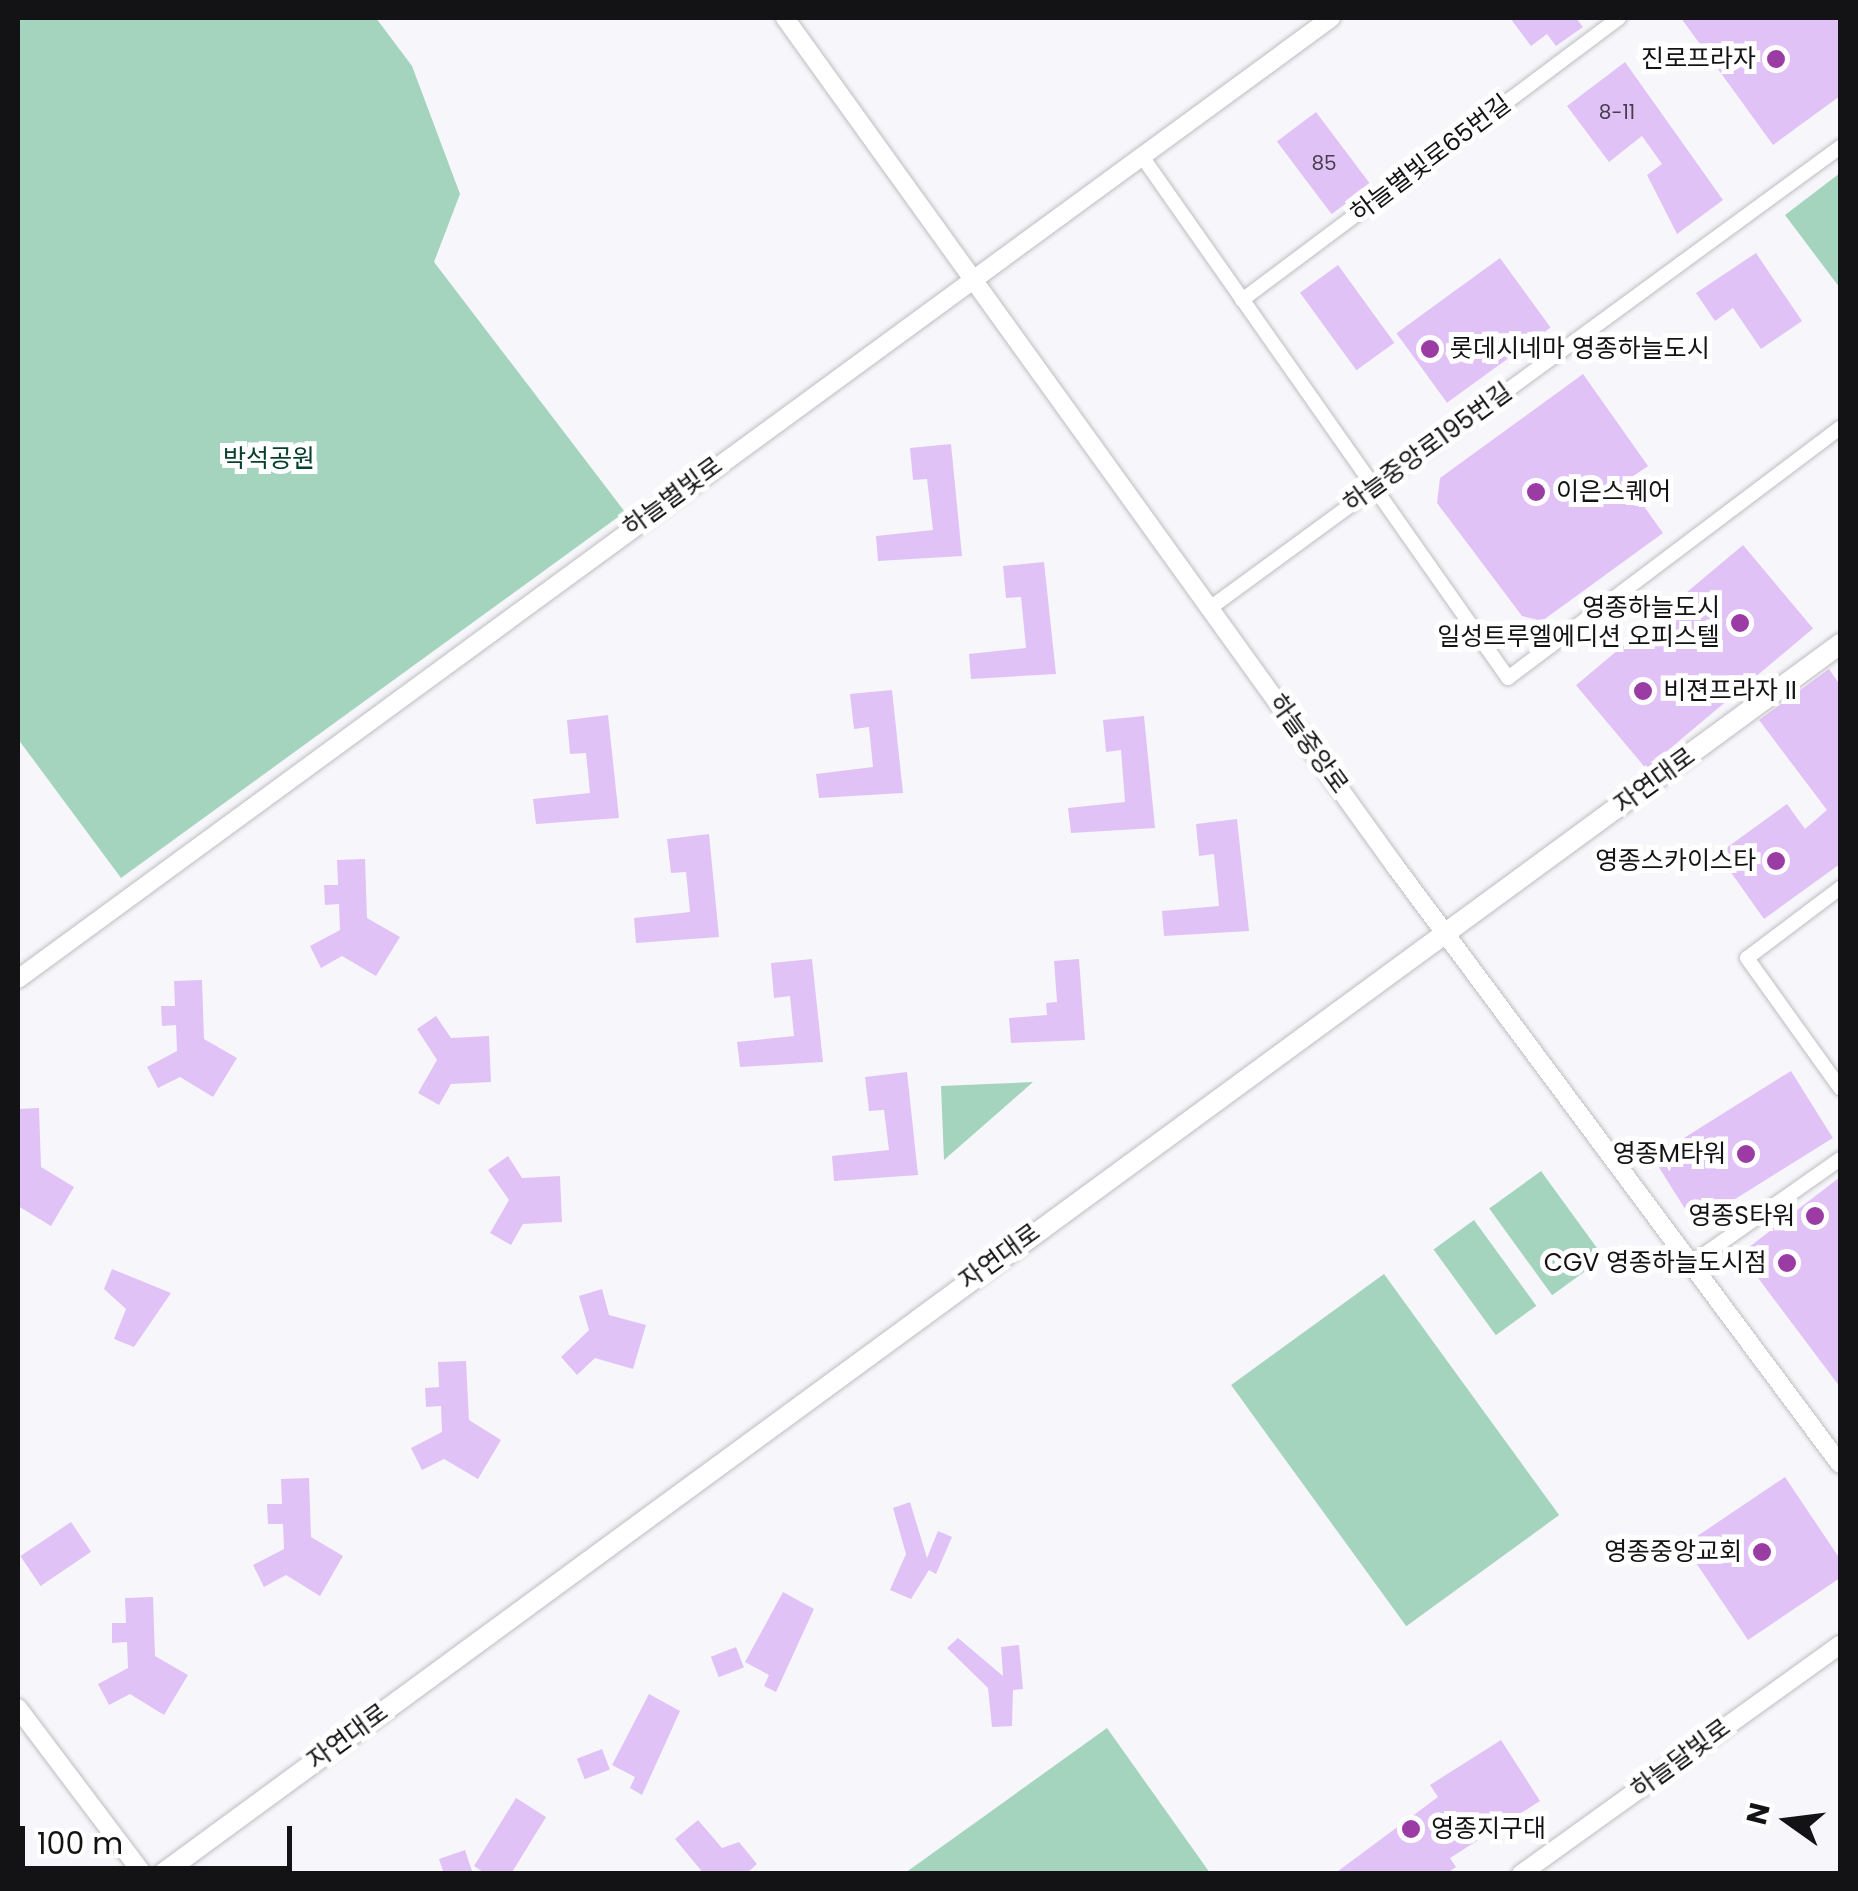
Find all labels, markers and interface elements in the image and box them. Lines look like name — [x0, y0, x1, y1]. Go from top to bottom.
place label: 진로프라자 — [1641, 44, 1756, 74]
marker: 진로프라자 — [1765, 48, 1787, 70]
street label: 하늘별빛로65번길 — [1345, 89, 1517, 229]
house number: 8-11 — [1599, 100, 1635, 124]
house number: 85 — [1311, 151, 1337, 175]
place label: 롯데시네마 영종하늘도시 — [1450, 334, 1710, 364]
marker: 롯데시네마 영종하늘도시 — [1419, 338, 1441, 360]
street label: 하늘중앙로195번길 — [1338, 377, 1518, 519]
park label: 박석공원 — [223, 444, 315, 474]
street label: 하늘별빛로 — [618, 451, 728, 543]
place label: 이은스퀘어 — [1556, 477, 1671, 507]
marker: 이은스퀘어 — [1525, 481, 1547, 503]
place label: 영종하늘도시 일성트루엘에디션 오피스텔 — [1437, 594, 1720, 653]
marker: 영종하늘도시 일성트루엘에디션 오피스텔 — [1729, 612, 1751, 634]
place label: 비젼프라자 II — [1663, 676, 1797, 706]
marker: 비젼프라자 II — [1632, 680, 1654, 702]
street label: 하늘중앙로 — [1262, 689, 1354, 799]
street label: 자연대로 — [1609, 742, 1701, 820]
place label: 영종스카이스타 — [1595, 846, 1756, 876]
marker: 영종스카이스타 — [1765, 850, 1787, 872]
place label: 영종M타워 — [1612, 1139, 1726, 1169]
marker: 영종M타워 — [1735, 1143, 1757, 1165]
place label: 영종S타워 — [1688, 1201, 1795, 1231]
marker: 영종S타워 — [1804, 1205, 1826, 1227]
street label: 자연대로 — [954, 1218, 1046, 1296]
place label: CGV 영종하늘도시점 — [1544, 1248, 1767, 1278]
marker: CGV 영종하늘도시점 — [1776, 1252, 1798, 1274]
place label: 영종중앙교회 — [1604, 1537, 1742, 1567]
marker: 영종중앙교회 — [1751, 1541, 1773, 1563]
street label: 자연대로 — [302, 1698, 394, 1776]
street label: 하늘달빛로 — [1626, 1713, 1736, 1805]
north arrow — [1738, 1771, 1838, 1871]
text: N — [1737, 1799, 1780, 1829]
scale bar — [25, 1806, 298, 1868]
place label: 영종지구대 — [1431, 1814, 1546, 1844]
marker: 영종지구대 — [1400, 1818, 1422, 1840]
text: 100 m — [37, 1822, 123, 1865]

